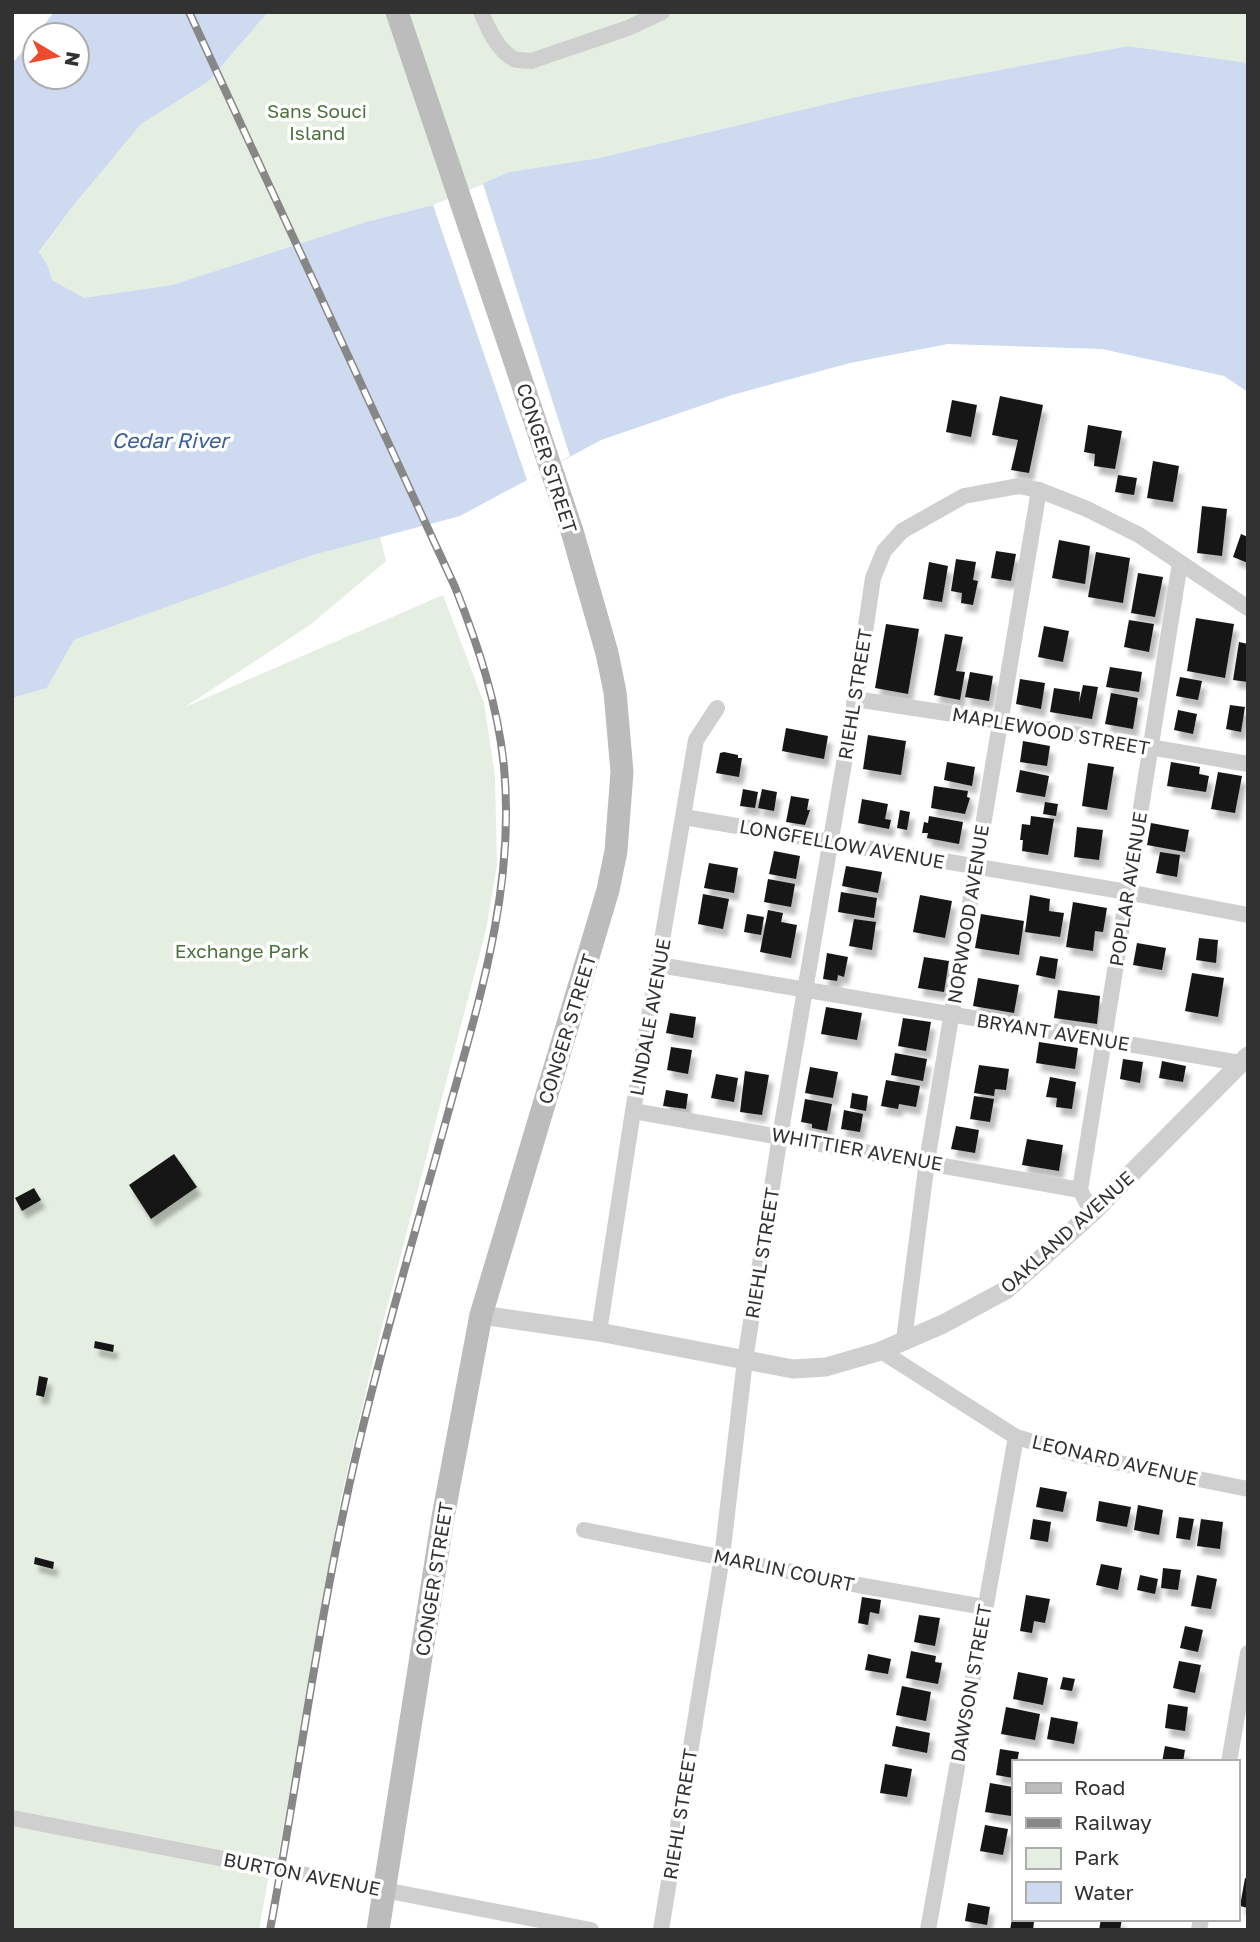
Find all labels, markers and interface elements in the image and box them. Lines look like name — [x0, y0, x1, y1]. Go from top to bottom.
north arrow — [21, 21, 91, 91]
text: N — [61, 50, 86, 68]
park label: Sans Souci Island — [267, 99, 367, 144]
street label: CONGER STREET — [512, 380, 583, 536]
water label: Cedar River — [112, 427, 231, 453]
street label: RIEHL STREET — [833, 627, 876, 761]
street label: MAPLEWOOD STREET — [951, 702, 1152, 759]
street label: POPLAR AVENUE — [1104, 810, 1151, 968]
street label: LONGFELLOW AVENUE — [738, 814, 946, 873]
street label: NORWOOD AVENUE — [942, 823, 993, 1005]
street label: LINDALE AVENUE — [624, 936, 675, 1097]
park label: Exchange Park — [175, 939, 310, 962]
street label: CONGER STREET — [533, 951, 600, 1107]
street label: BRYANT AVENUE — [975, 1008, 1131, 1055]
street label: WHITTIER AVENUE — [770, 1122, 944, 1175]
street label: OAKLAND AVENUE — [995, 1166, 1138, 1298]
street label: RIEHL STREET — [740, 1186, 783, 1320]
street label: LEONARD AVENUE — [1030, 1429, 1200, 1490]
street label: CONGER STREET — [410, 1500, 457, 1658]
street label: MARLIN COURT — [712, 1543, 857, 1596]
street label: DAWSON STREET — [945, 1602, 996, 1764]
street label: RIEHL STREET — [658, 1747, 701, 1881]
legend — [1012, 1760, 1239, 1921]
text: Road — [1074, 1774, 1125, 1800]
text: Railway — [1074, 1809, 1152, 1835]
text: Park — [1074, 1844, 1120, 1870]
street label: BURTON AVENUE — [222, 1847, 382, 1900]
text: Water — [1074, 1879, 1134, 1905]

